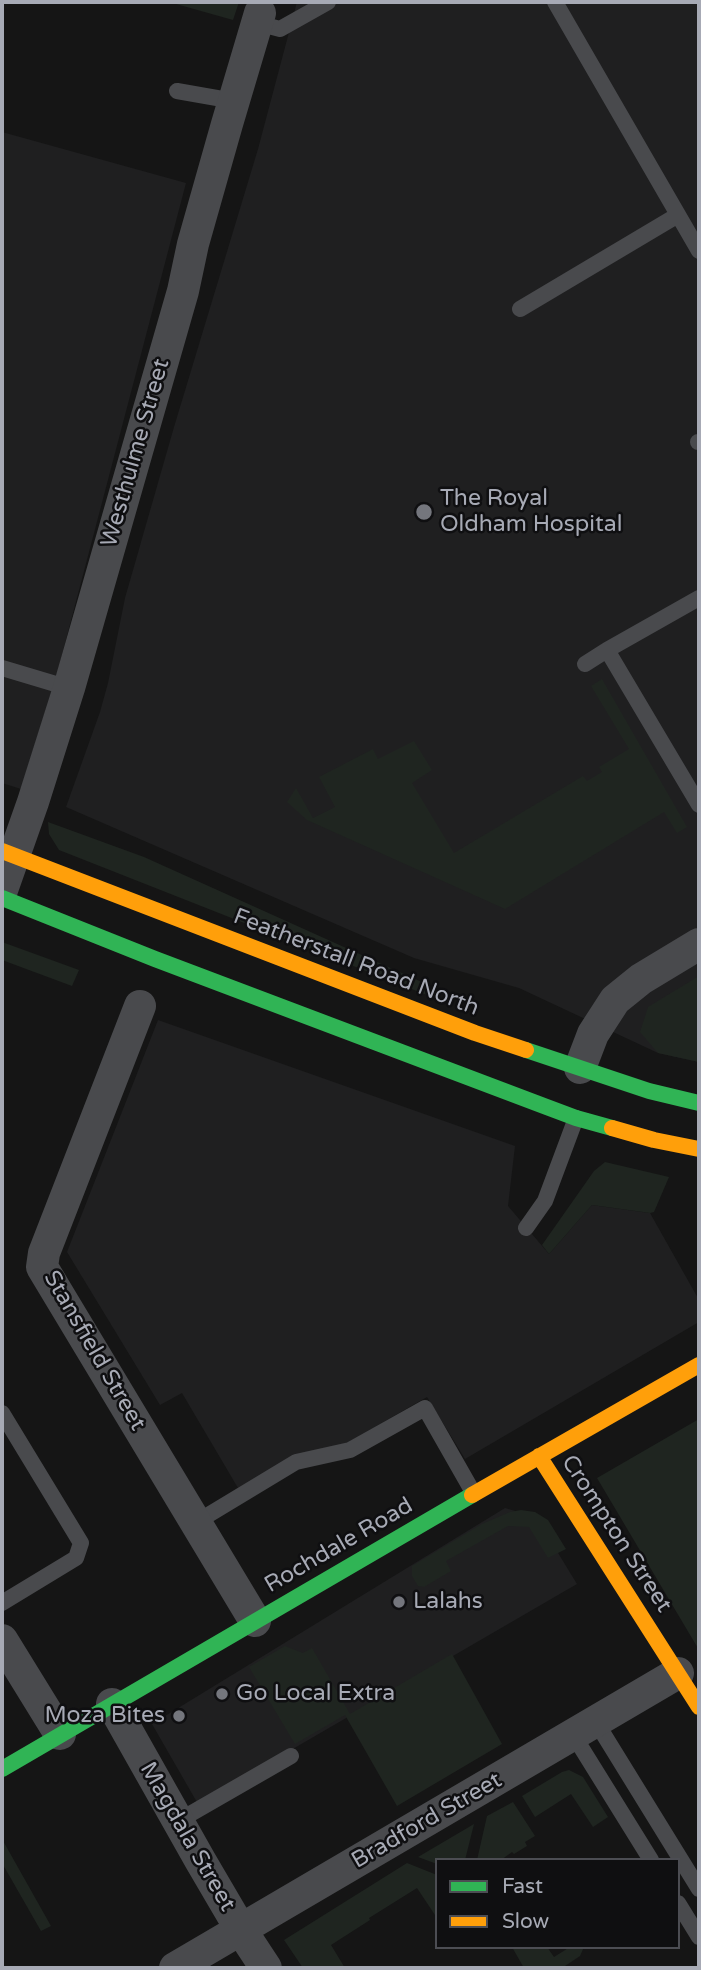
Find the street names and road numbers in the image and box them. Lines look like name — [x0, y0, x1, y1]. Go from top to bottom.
street label: Westhulme Street — [96, 356, 176, 550]
street label: Featherstall Road North — [229, 903, 483, 1023]
street label: Stansfield Street — [37, 1266, 151, 1436]
street label: Crompton Street — [555, 1450, 677, 1618]
street label: Rochdale Road — [260, 1492, 418, 1600]
street label: Magdala Street — [133, 1758, 241, 1916]
street label: Bradford Street — [347, 1767, 507, 1875]

